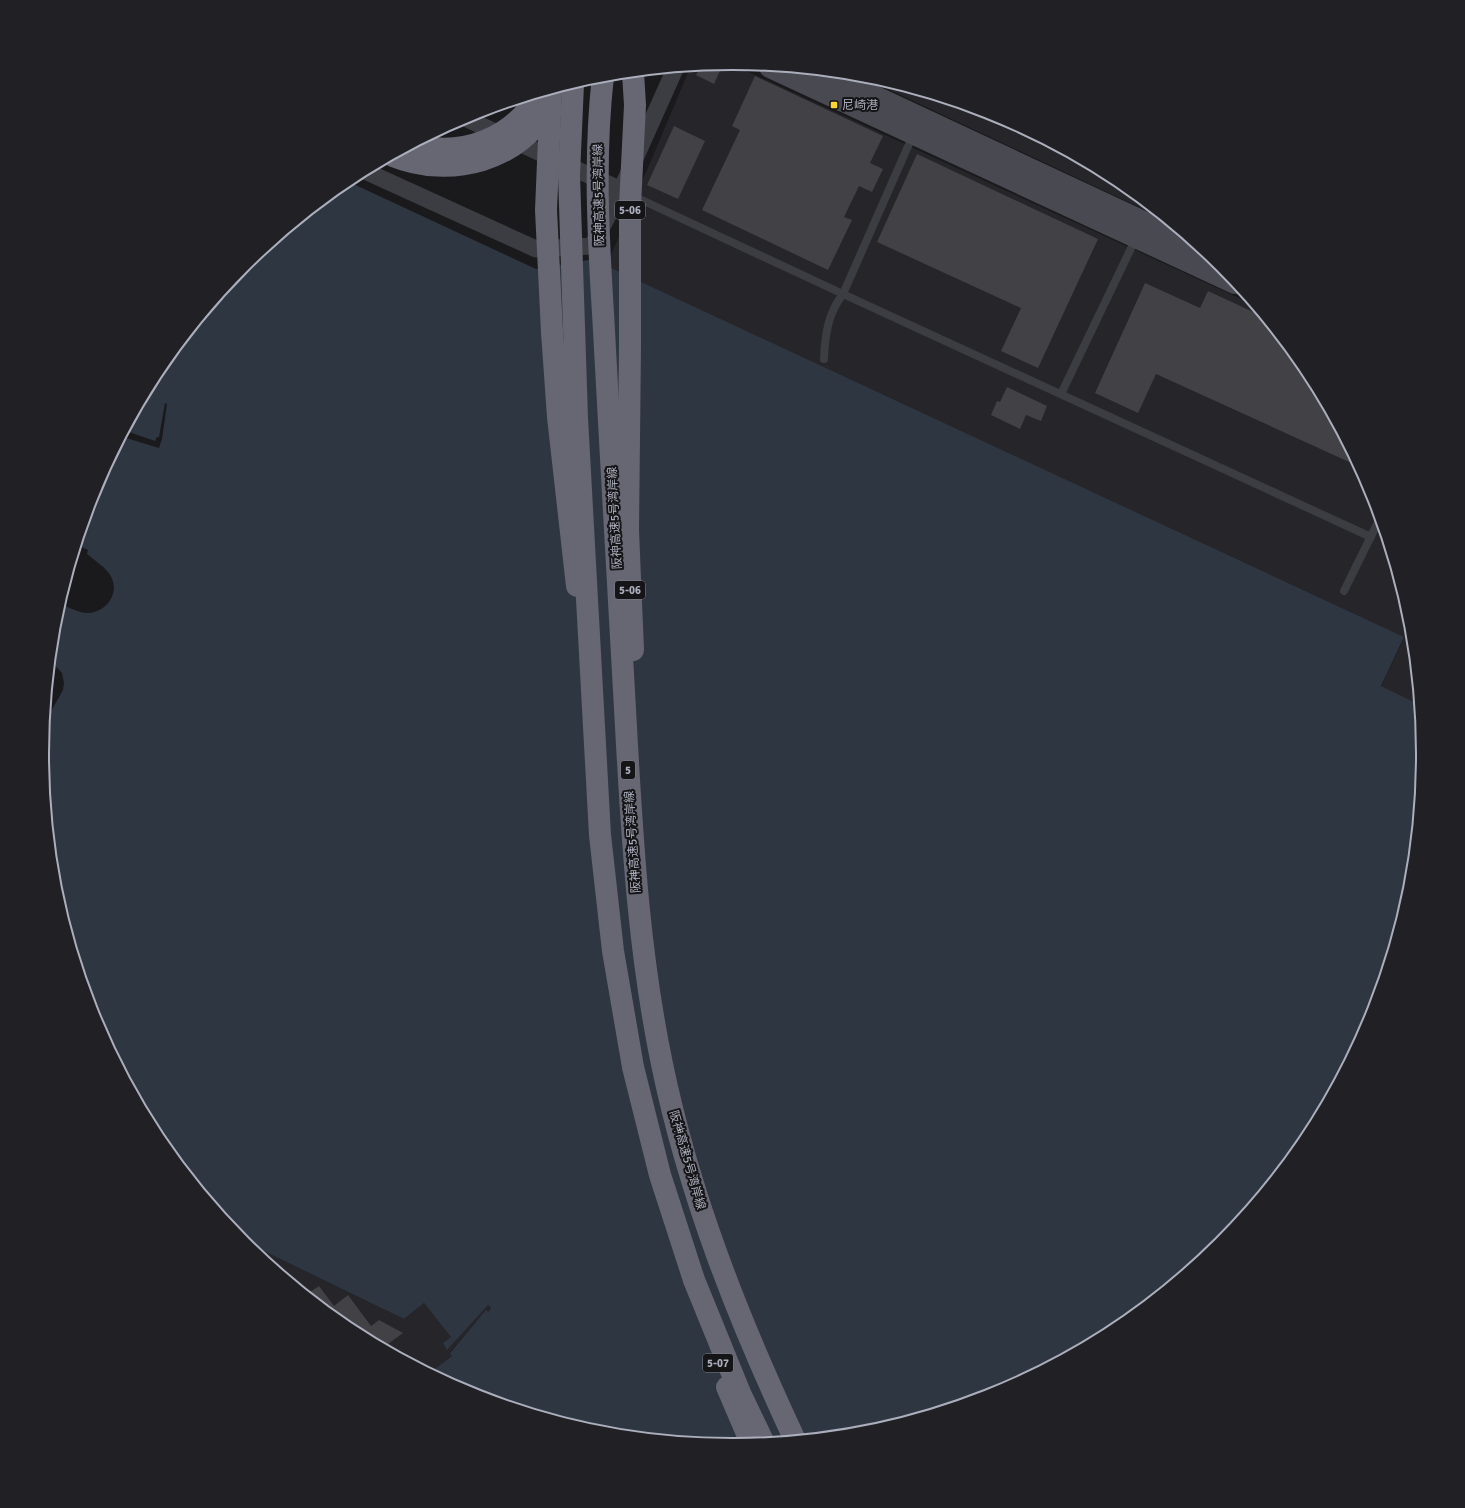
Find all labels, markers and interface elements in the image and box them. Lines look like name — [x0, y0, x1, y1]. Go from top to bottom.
place label: 尼崎港 — [842, 98, 878, 113]
marker: 尼崎港 — [829, 100, 839, 110]
street label: 阪神高速5号湾岸線 — [591, 144, 607, 246]
road number: 5-06 — [615, 201, 645, 219]
street label: 阪神高速5号湾岸線 — [605, 466, 625, 570]
road number: 5-06 — [615, 581, 645, 599]
road number: 5 — [621, 761, 635, 779]
street label: 阪神高速5号湾岸線 — [622, 790, 644, 894]
street label: 阪神高速5号湾岸線 — [666, 1109, 708, 1211]
road number: 5-07 — [703, 1354, 733, 1372]

